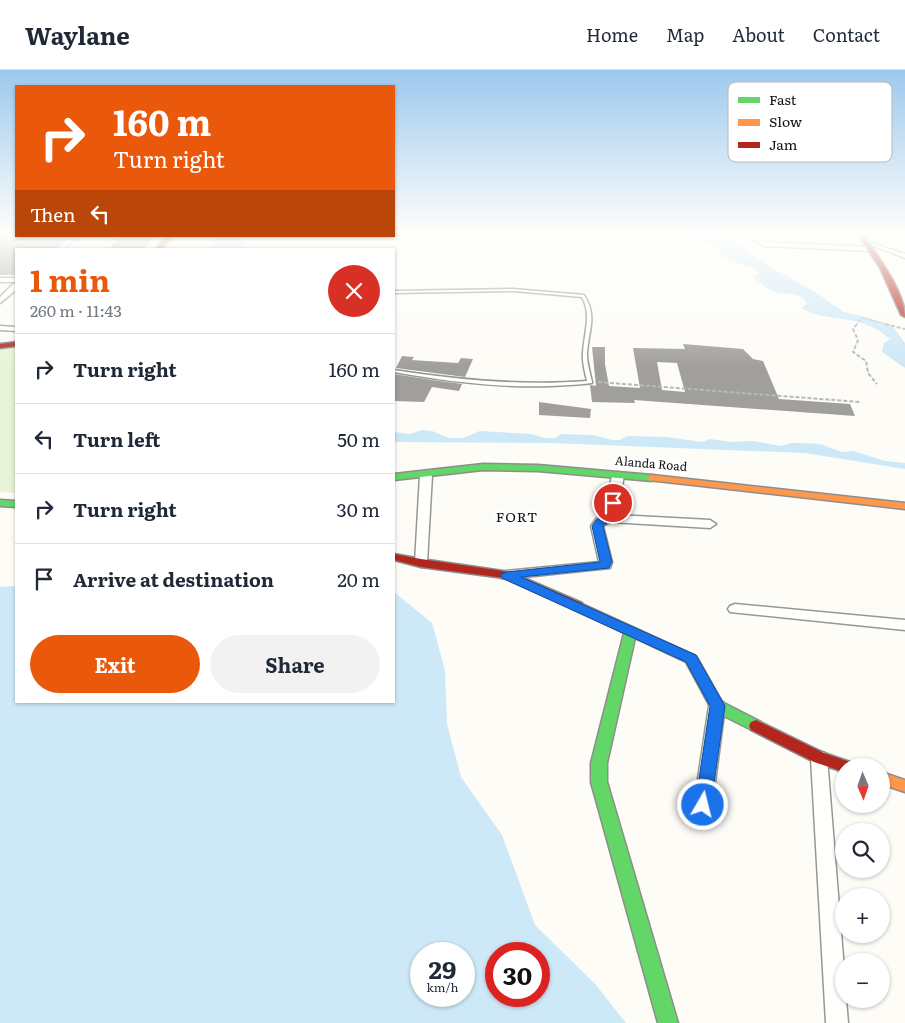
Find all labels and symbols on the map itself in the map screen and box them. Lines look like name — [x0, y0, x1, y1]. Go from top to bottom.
legend — [728, 82, 892, 162]
text: Fast — [769, 89, 797, 109]
text: Slow — [769, 111, 802, 131]
text: Jam — [769, 134, 798, 154]
street label: Alanda Road — [614, 451, 689, 475]
pin — [592, 482, 634, 524]
district label: FORT — [496, 506, 538, 526]
north arrow — [835, 758, 890, 812]
position arrow — [676, 778, 728, 830]
speed limit sign: 30 — [485, 942, 550, 1007]

